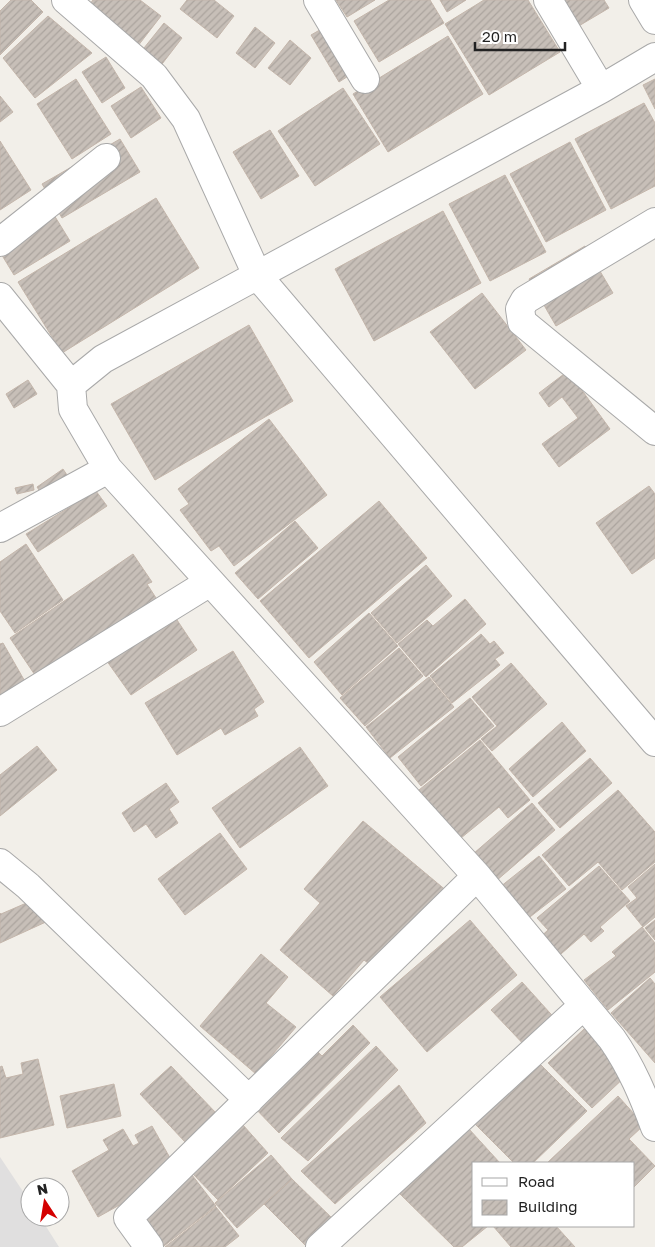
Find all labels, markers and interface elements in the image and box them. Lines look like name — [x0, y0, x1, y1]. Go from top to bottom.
scale bar — [475, 20, 565, 52]
text: 20 m — [482, 27, 517, 45]
legend — [472, 1162, 635, 1227]
text: Road — [518, 1172, 555, 1190]
north arrow — [20, 1177, 70, 1227]
text: N — [35, 1179, 49, 1198]
text: Building — [518, 1197, 578, 1215]

